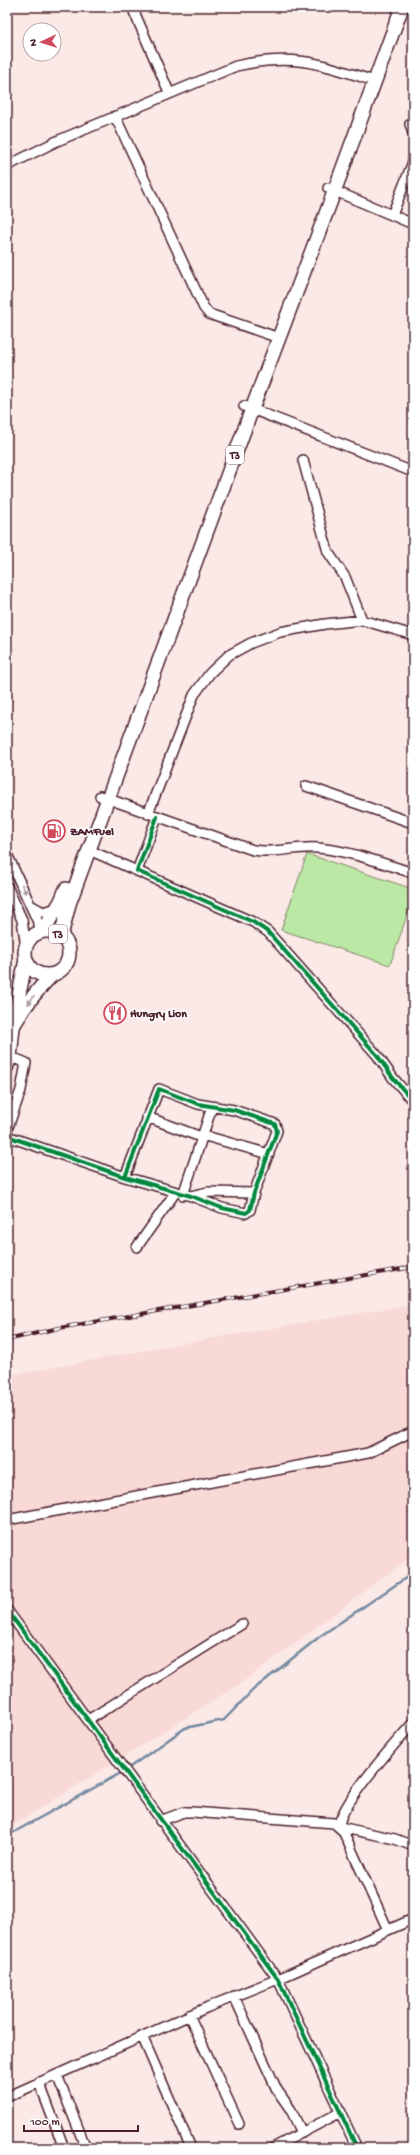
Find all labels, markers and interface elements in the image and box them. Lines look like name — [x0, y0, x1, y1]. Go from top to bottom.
north arrow — [22, 22, 62, 62]
text: N — [28, 39, 40, 47]
road number: T3 — [226, 446, 244, 464]
fuel station icon: ZAMFuel — [41, 818, 67, 844]
place label: ZAMFuel — [70, 826, 114, 840]
one-way arrow — [21, 884, 27, 895]
road number: T3 — [49, 925, 67, 943]
one-way arrow — [27, 994, 35, 1005]
restaurant icon: Hungry Lion — [102, 1000, 128, 1026]
place label: Hungry Lion — [130, 1008, 187, 1022]
scale bar — [24, 2107, 138, 2133]
text: 100 m — [29, 2116, 60, 2130]

